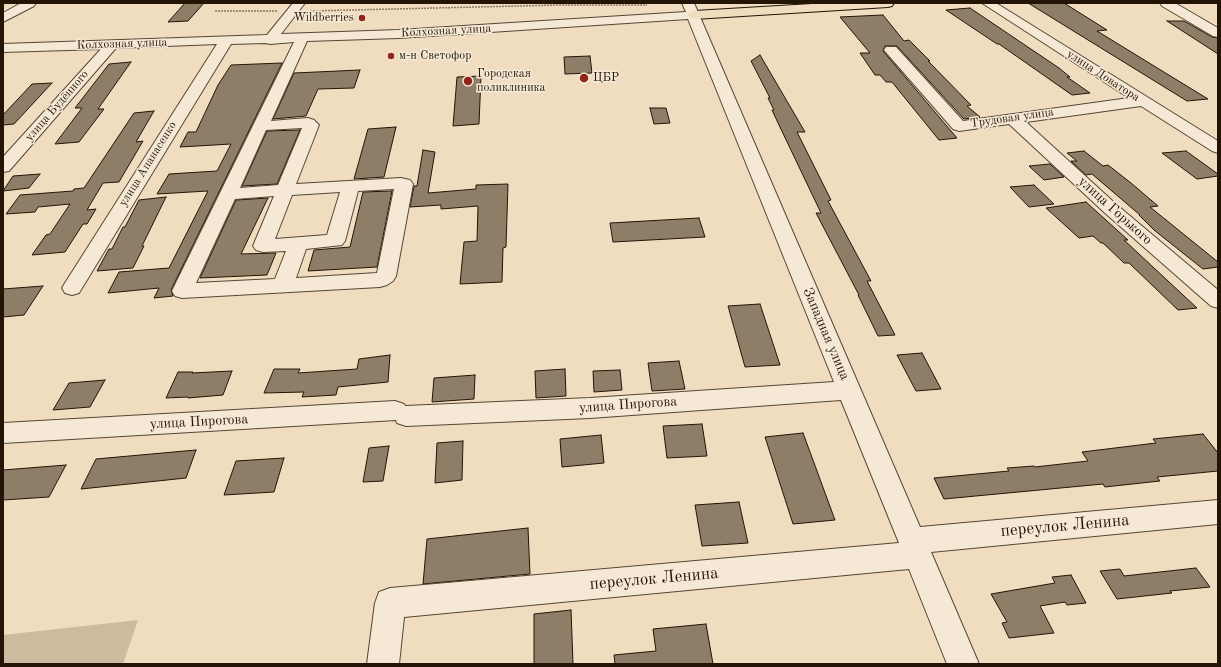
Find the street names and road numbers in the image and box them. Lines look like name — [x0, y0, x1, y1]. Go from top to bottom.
street label: Колхозная улица — [400, 21, 492, 41]
street label: Колхозная улица — [76, 35, 168, 53]
street label: улица Доватора — [1064, 47, 1142, 105]
street label: улица Будённого — [22, 68, 92, 144]
street label: Трудовая улица — [969, 105, 1055, 131]
street label: улица Апанасенко — [116, 119, 180, 209]
street label: улица Горького — [1074, 173, 1156, 249]
street label: Западная улица — [799, 285, 853, 383]
street label: улица Пирогова — [578, 393, 678, 417]
street label: улица Пирогова — [149, 411, 249, 433]
street label: переулок Ленина — [1000, 510, 1130, 542]
street label: переулок Ленина — [589, 563, 719, 595]

